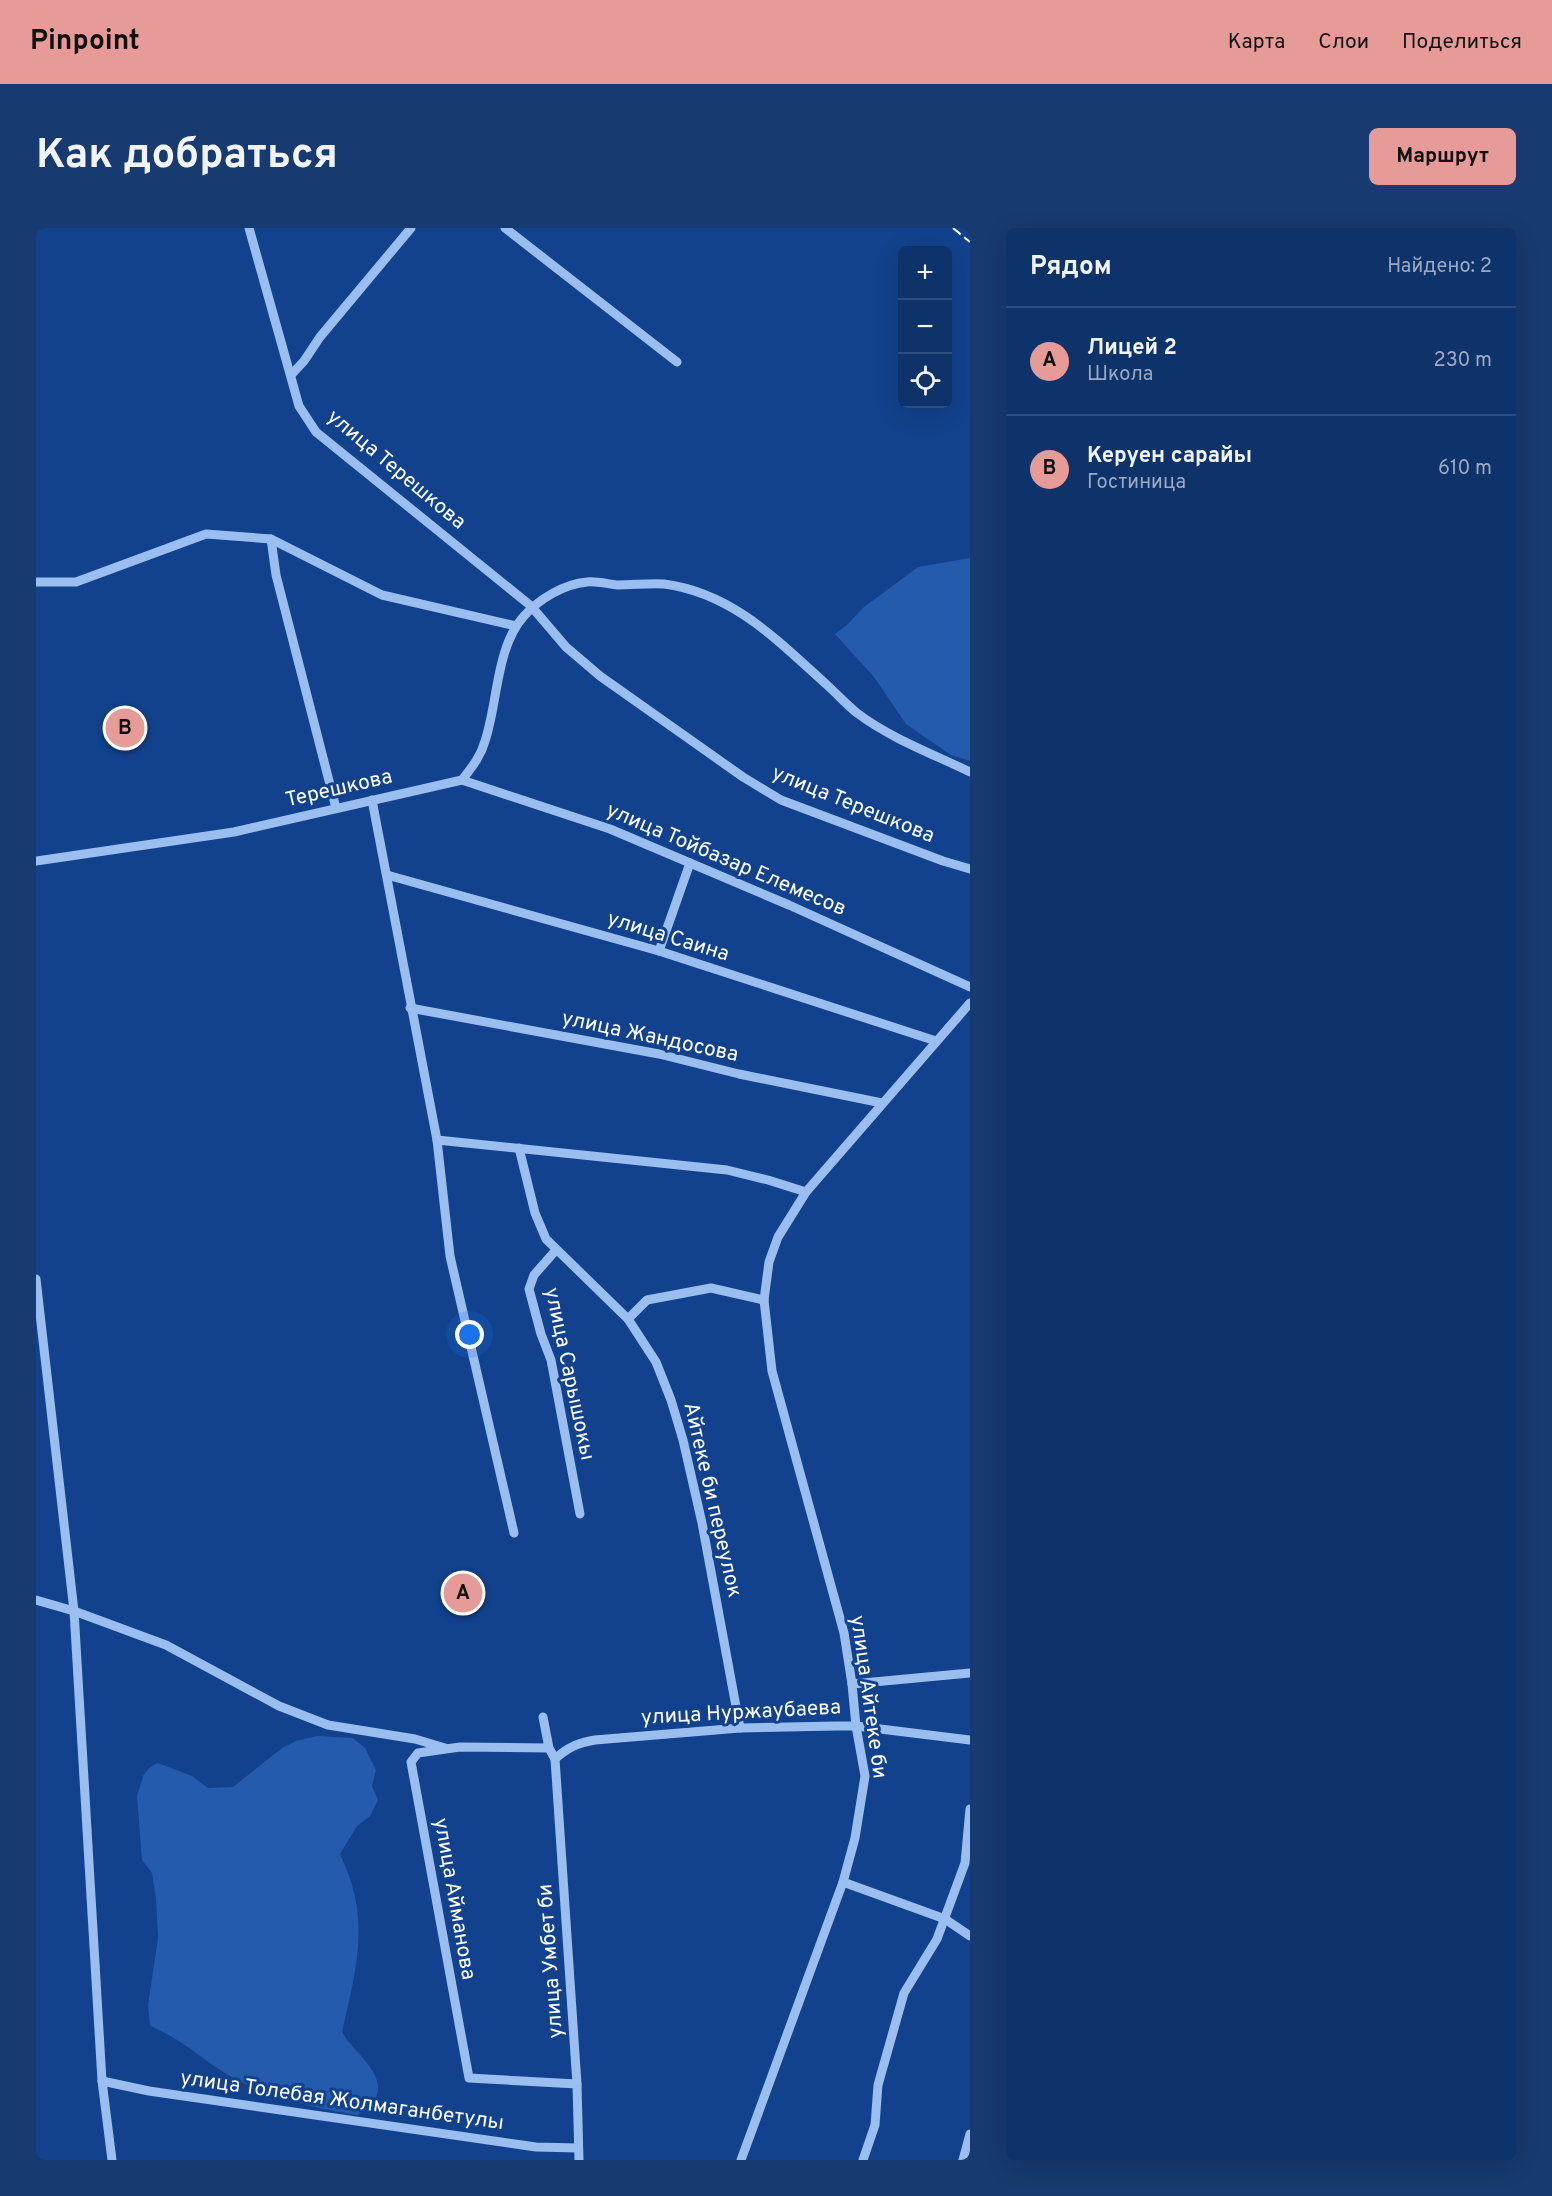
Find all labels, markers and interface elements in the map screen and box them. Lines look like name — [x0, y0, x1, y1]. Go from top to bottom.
text: Pinpoint — [30, 24, 140, 60]
text: Карта — [1228, 29, 1285, 56]
text: Слои — [1318, 29, 1369, 56]
text: Поделиться — [1402, 29, 1522, 56]
button: Маршрут — [1369, 128, 1516, 185]
text: Как добраться — [36, 130, 338, 183]
map controls — [898, 246, 952, 408]
button: + — [898, 246, 952, 300]
text: Рядом — [1030, 251, 1112, 284]
text: Найдено: 2 — [1387, 254, 1492, 280]
button: − — [898, 300, 952, 354]
text: Лицей 2 — [1087, 335, 1177, 362]
text: A — [1042, 348, 1057, 374]
text: 230 m — [1433, 348, 1492, 374]
button: locate — [898, 354, 952, 408]
text: Школа — [1087, 362, 1153, 388]
street label: улица Терешкова — [321, 404, 471, 536]
text: Керуен сарайы — [1087, 443, 1252, 470]
text: B — [1043, 456, 1056, 482]
text: 610 m — [1438, 456, 1492, 482]
text: Гостиница — [1087, 470, 1186, 496]
pin: B — [106, 706, 145, 750]
street label: улица Терешкова — [768, 760, 938, 850]
street label: Терешкова — [283, 764, 395, 814]
street label: улица Тойбазар Елемесов — [602, 797, 850, 923]
street label: улица Саина — [604, 906, 732, 968]
street label: улица Жандосова — [559, 1005, 741, 1069]
street label: улица Сарышокы — [538, 1285, 600, 1463]
your location — [455, 1320, 484, 1349]
street label: Айтеке би переулок — [676, 1400, 748, 1600]
pin: A — [444, 1570, 482, 1616]
street label: улица Айтеке би — [843, 1614, 893, 1780]
street label: улица Нуржаубаева — [640, 1694, 842, 1732]
street label: улица Айманова — [426, 1816, 482, 1982]
street label: улица Умбет би — [532, 1883, 570, 2039]
street label: улица Толебая Жолмаганбетулы — [178, 2065, 506, 2137]

